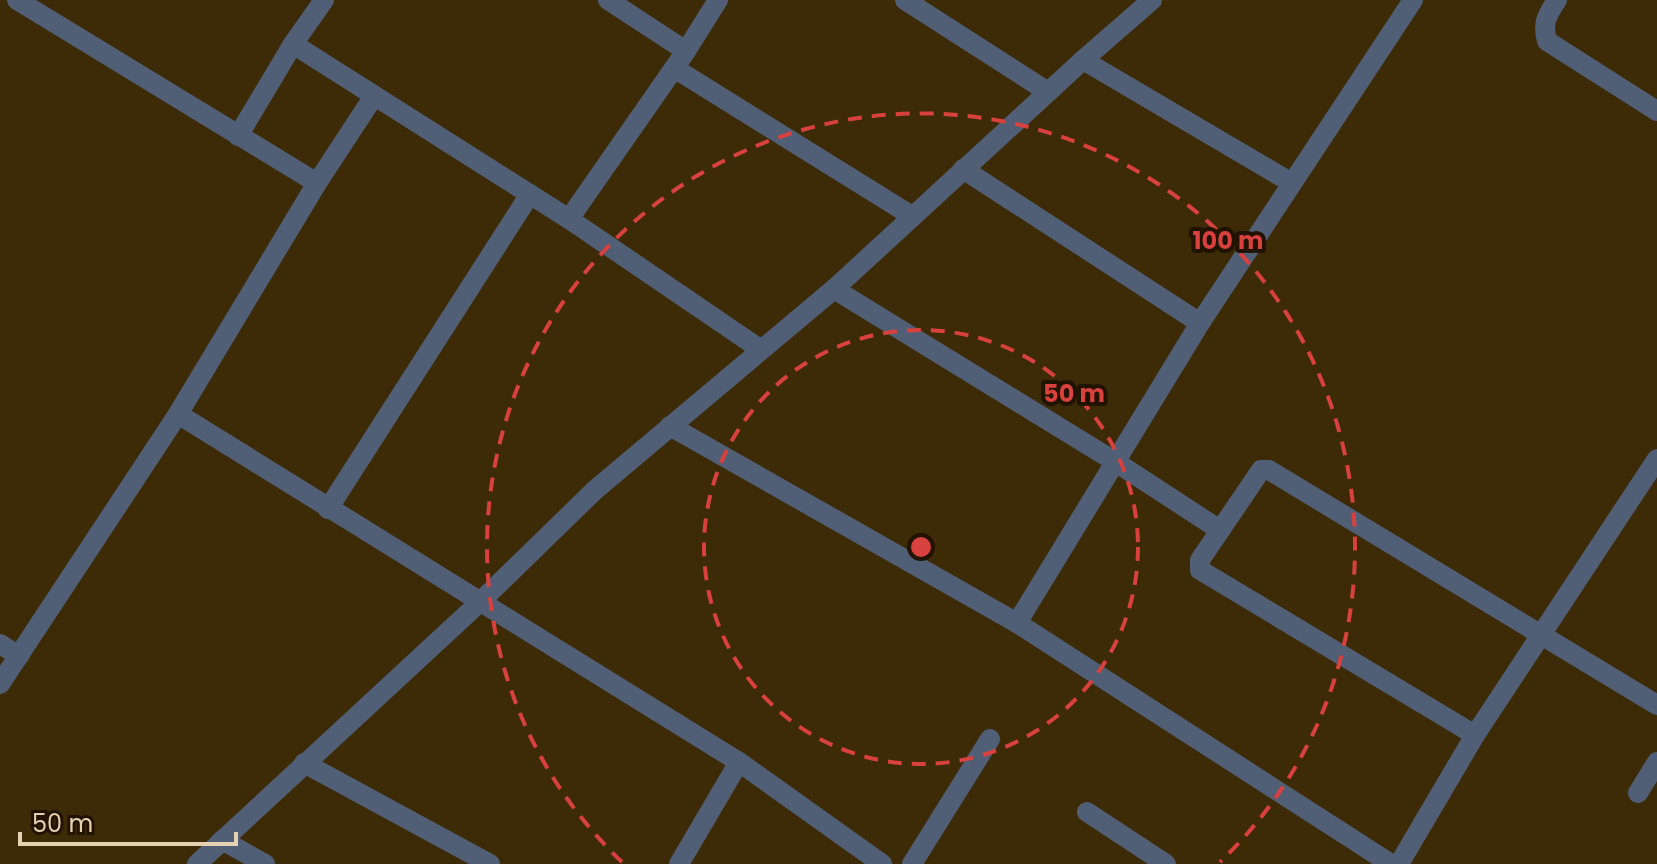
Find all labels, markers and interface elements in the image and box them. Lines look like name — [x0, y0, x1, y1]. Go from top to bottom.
text: 100 m — [1193, 224, 1263, 257]
text: 50 m — [1043, 377, 1105, 410]
centre of rings — [907, 533, 935, 561]
scale bar — [20, 796, 236, 846]
text: 50 m — [32, 807, 93, 840]

